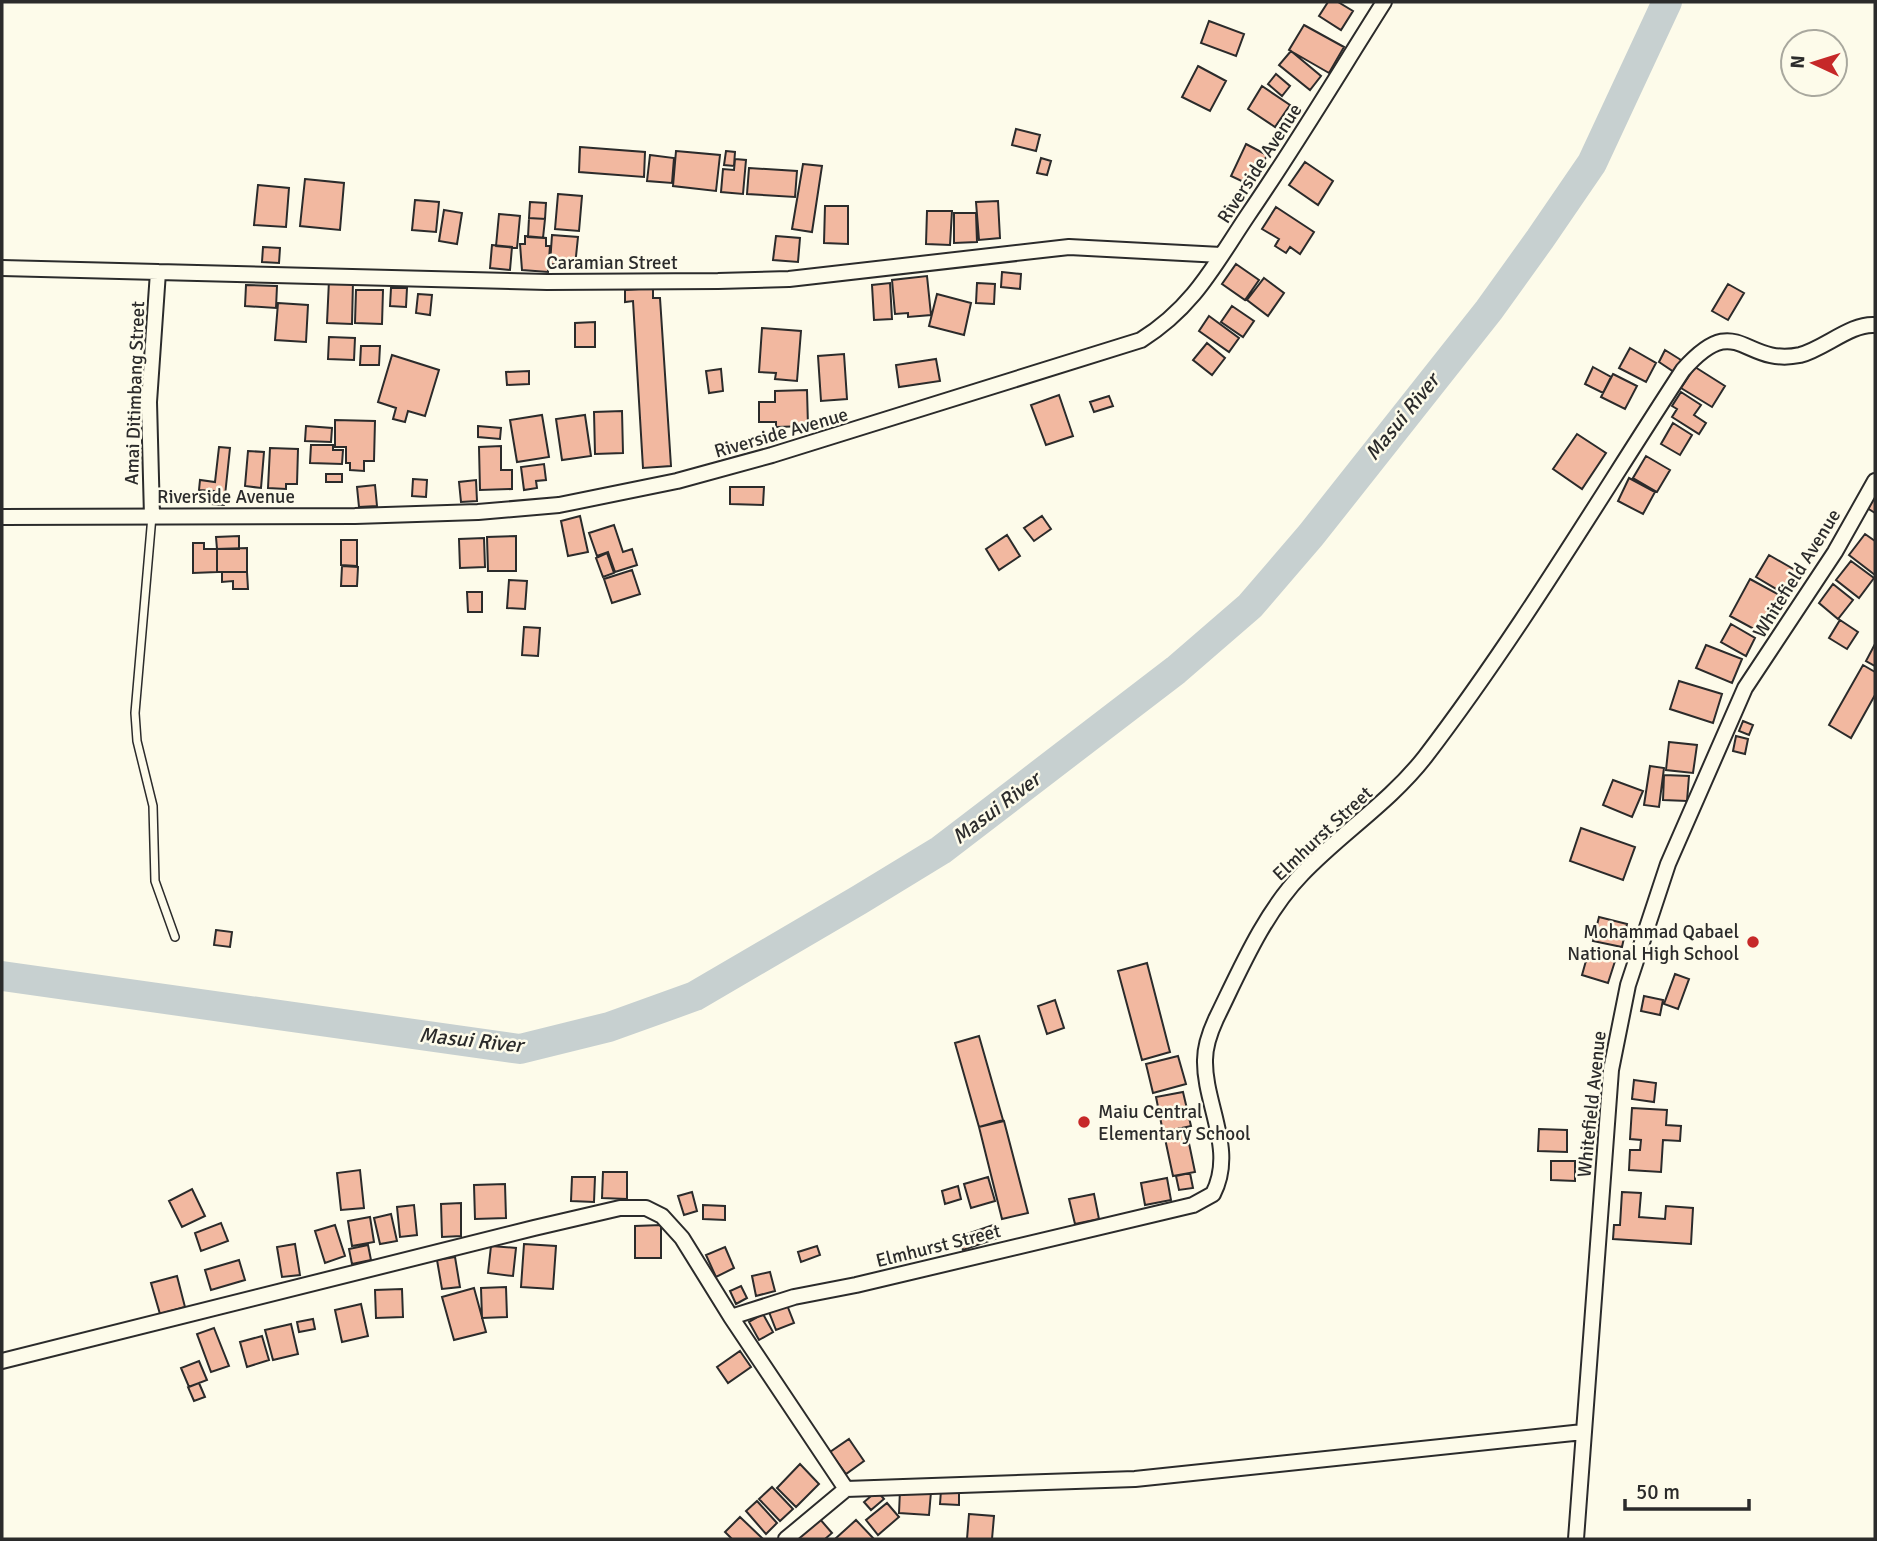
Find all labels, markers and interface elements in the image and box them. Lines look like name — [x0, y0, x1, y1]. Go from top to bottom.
north arrow — [1779, 28, 1849, 98]
text: N — [1786, 54, 1810, 69]
street label: Riverside Avenue — [1212, 99, 1307, 228]
street label: Caramian Street — [546, 251, 678, 275]
street label: Amai Ditimbang Street — [120, 300, 150, 485]
water label: Masui River — [1359, 366, 1447, 466]
street label: Riverside Avenue — [712, 402, 851, 464]
street label: Riverside Avenue — [157, 485, 295, 509]
street label: Whitefield Avenue — [1748, 505, 1846, 642]
water label: Masui River — [947, 764, 1048, 850]
street label: Elmhurst Street — [1268, 781, 1378, 886]
place label: Mohammad Qabael National High School — [1567, 920, 1739, 966]
marker: Mohammad Qabael National High School — [1745, 934, 1761, 950]
water label: Masui River — [418, 1022, 527, 1059]
street label: Whitefield Avenue — [1572, 1030, 1612, 1179]
place label: Maiu Central Elementary School — [1098, 1100, 1251, 1146]
marker: Maiu Central Elementary School — [1076, 1114, 1092, 1130]
street label: Elmhurst Street — [873, 1219, 1004, 1273]
scale bar — [1625, 1468, 1749, 1512]
text: 50 m — [1636, 1479, 1680, 1505]

